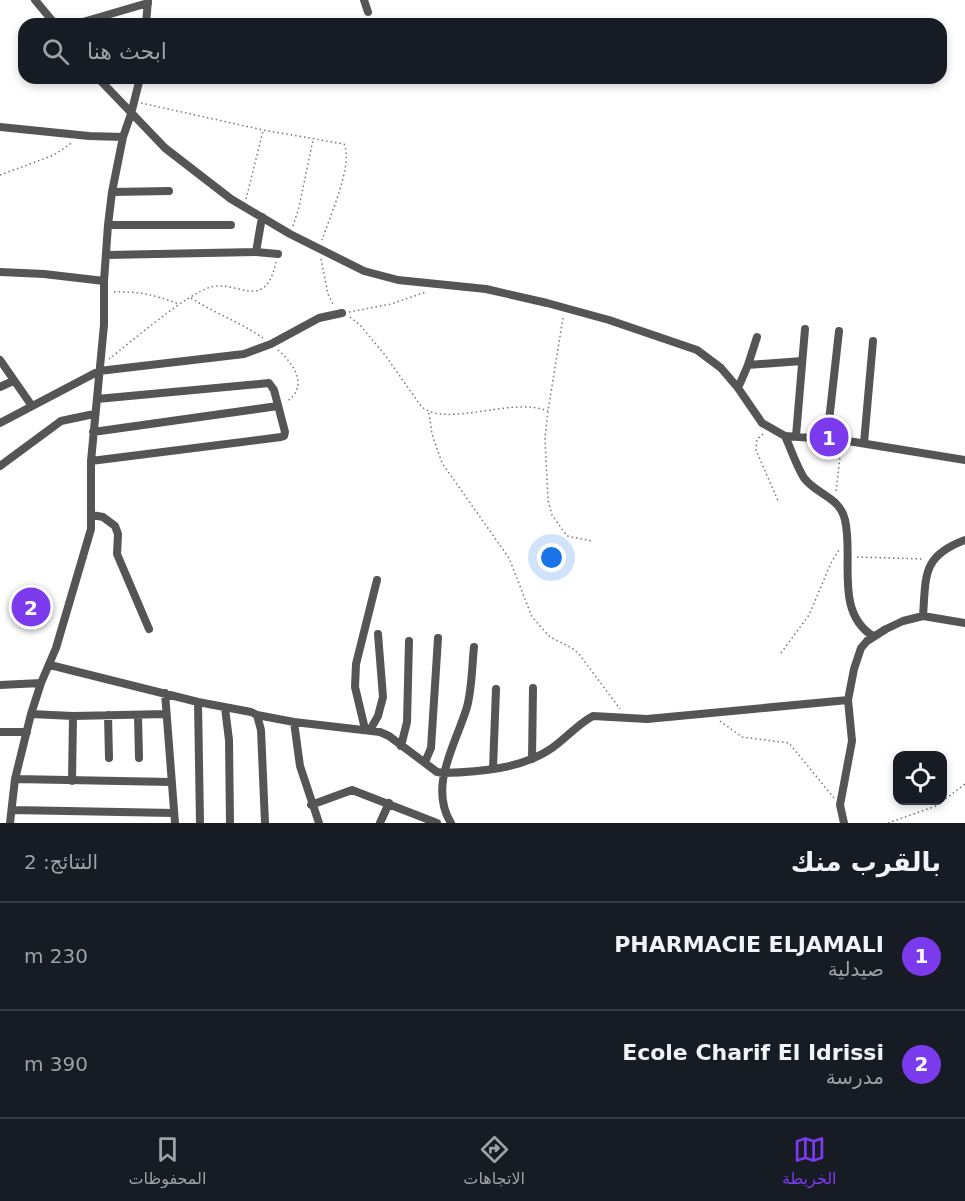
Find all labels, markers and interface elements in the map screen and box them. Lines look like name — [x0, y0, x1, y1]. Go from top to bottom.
search box — [18, 18, 947, 84]
icon: search — [39, 35, 72, 68]
text: ابحث هنا — [87, 39, 167, 64]
pin: 1 — [810, 414, 848, 460]
your location — [537, 543, 566, 572]
pin: 2 — [12, 584, 51, 630]
map controls — [893, 751, 947, 805]
button: locate — [893, 751, 947, 805]
text: بالقرب منك — [791, 847, 941, 877]
text: النتائج: 2 — [24, 850, 98, 874]
text: PHARMACIE ELJAMALI — [614, 932, 884, 957]
text: 230 m — [24, 944, 88, 968]
text: 1 — [915, 944, 928, 968]
text: صيدلية — [828, 957, 884, 981]
text: Ecole Charif El Idrissi — [622, 1040, 884, 1065]
text: 390 m — [24, 1052, 88, 1076]
text: 2 — [915, 1052, 928, 1076]
text: مدرسة — [826, 1065, 884, 1089]
tab: المحفوظات — [128, 1133, 206, 1188]
tab: الاتجاهات — [463, 1133, 525, 1188]
tab: الخريطة — [782, 1133, 837, 1188]

